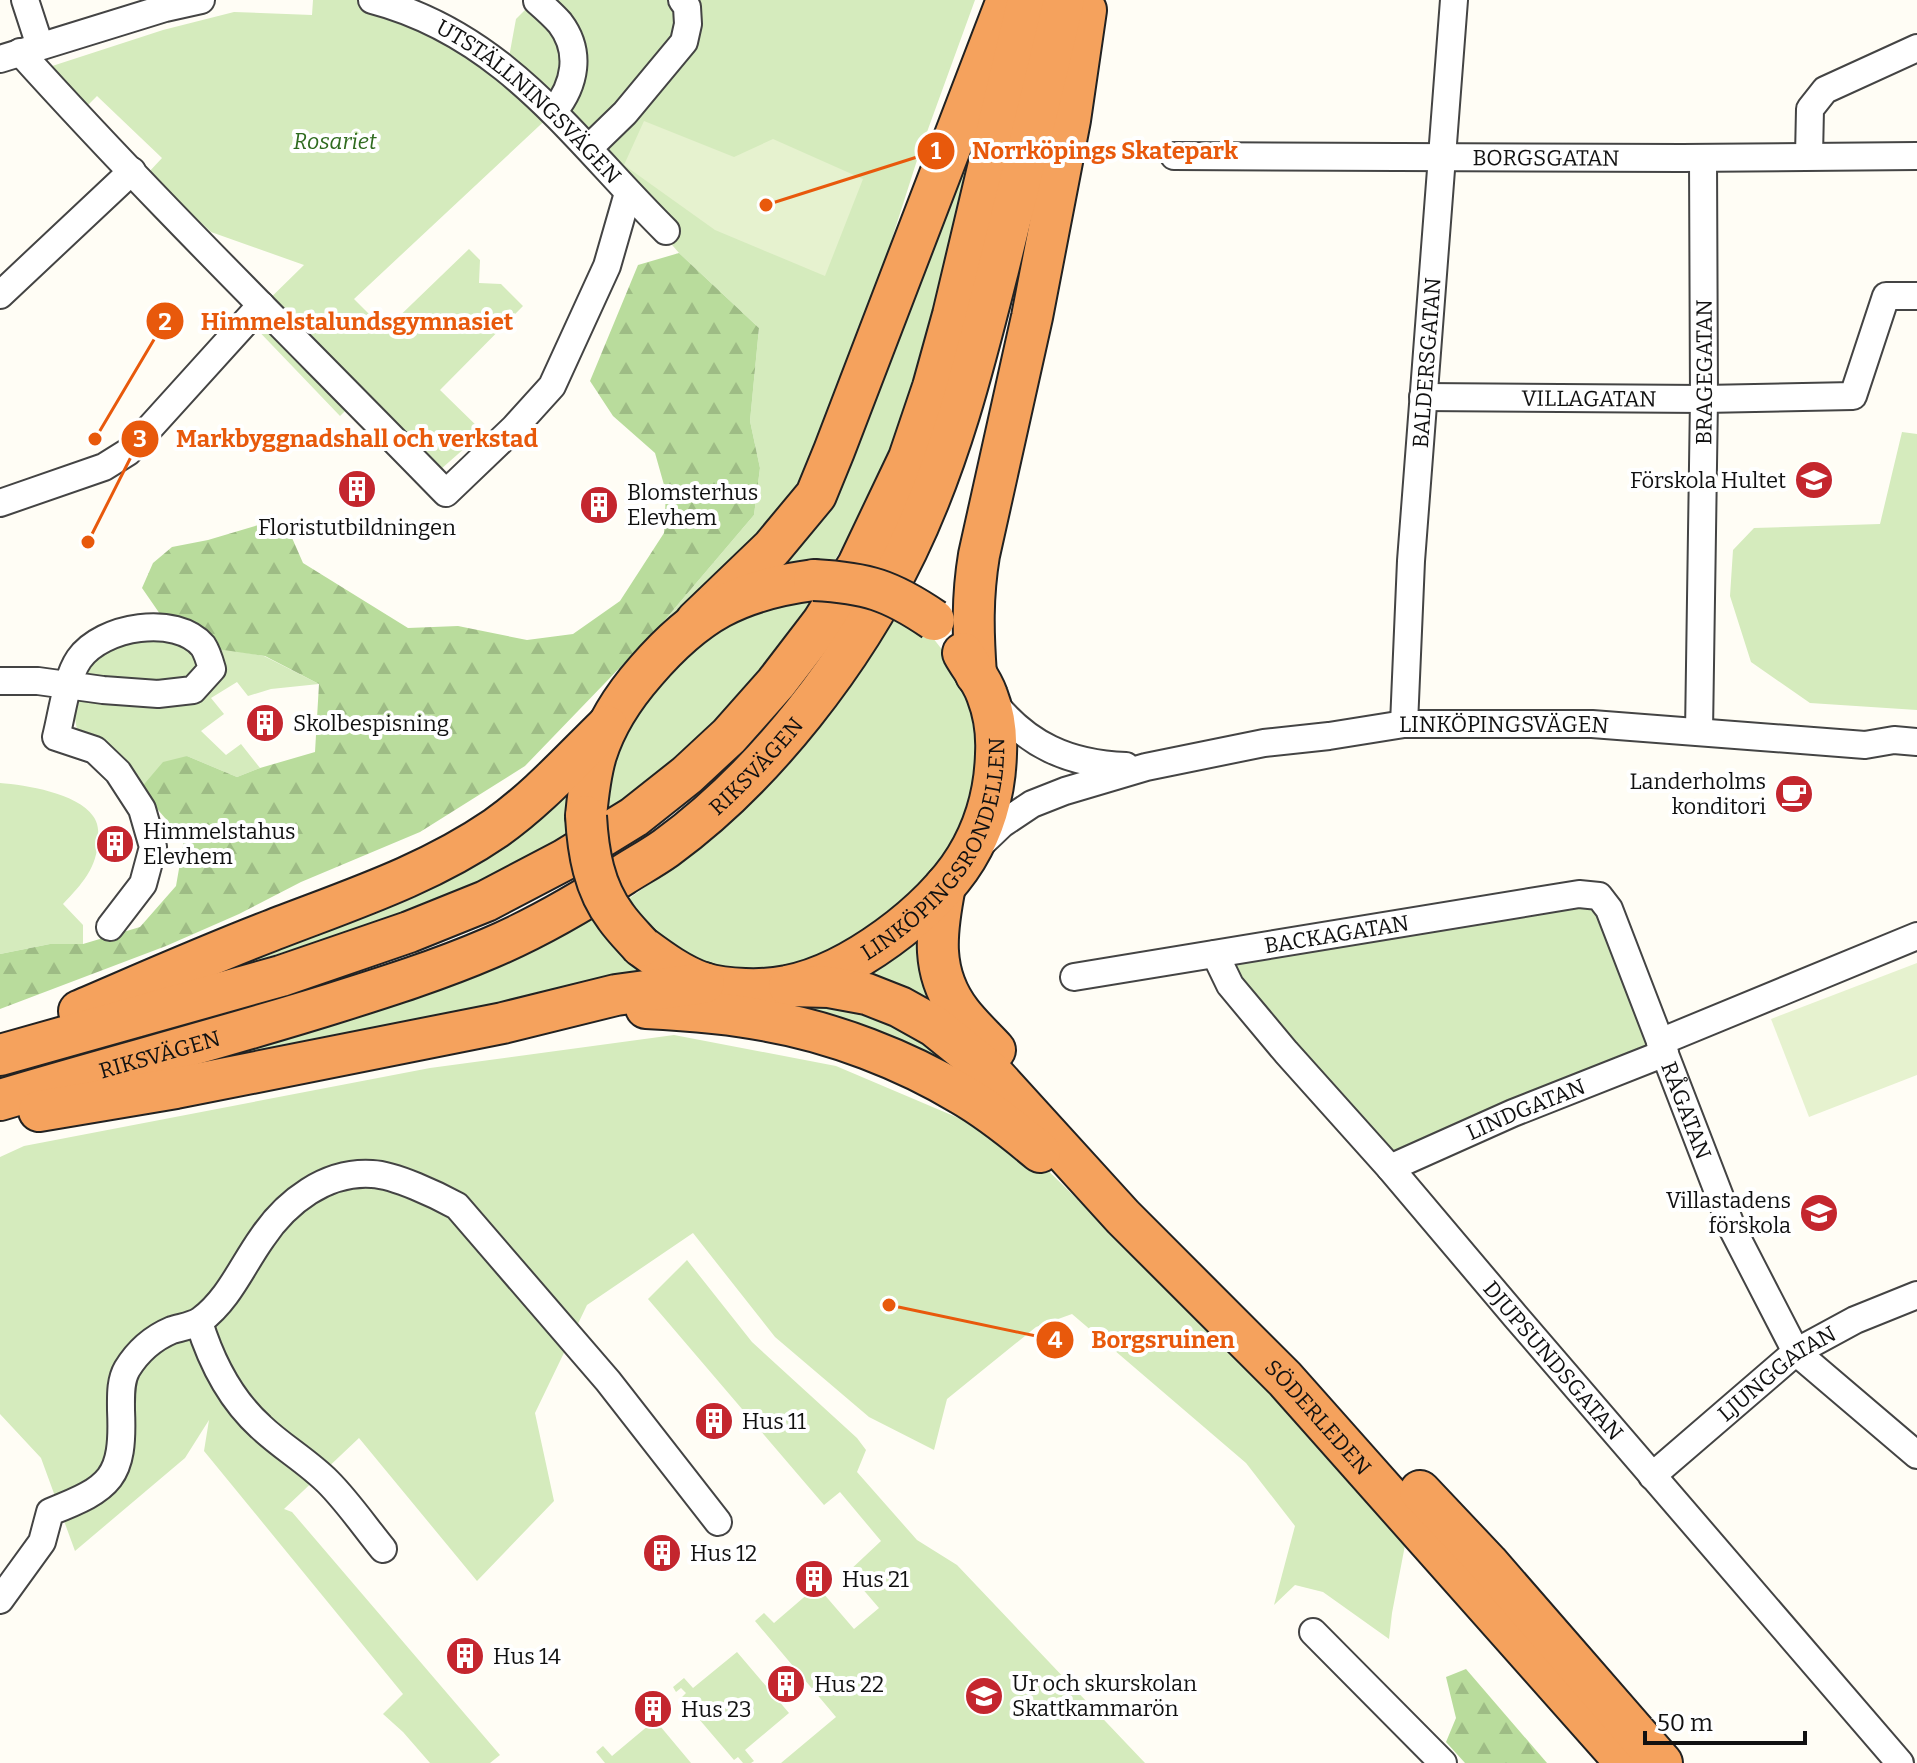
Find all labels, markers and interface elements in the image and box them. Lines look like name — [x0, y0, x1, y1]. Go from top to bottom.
street label: UTSTÄLLNINGSVÄGEN — [432, 13, 627, 189]
callout: Norrköpings Skatepark — [916, 127, 1254, 175]
park label: Rosariet — [293, 128, 377, 155]
text: 1 — [931, 137, 942, 165]
text: Norrköpings Skatepark — [972, 137, 1239, 165]
street label: BORGSGATAN — [1472, 144, 1620, 171]
street label: BALDERSGATAN — [1406, 277, 1446, 449]
callout: Himmelstalundsgymnasiet — [145, 297, 530, 345]
street label: BRAGEGATAN — [1690, 299, 1718, 445]
text: 2 — [158, 308, 172, 336]
text: Himmelstalundsgymnasiet — [201, 308, 514, 336]
street label: VILLAGATAN — [1522, 384, 1656, 412]
callout: Markbyggnadshall och verkstad — [120, 415, 554, 463]
text: 3 — [133, 425, 147, 453]
text: Markbyggnadshall och verkstad — [176, 425, 538, 453]
school or university icon: Förskola Hultet — [1793, 459, 1835, 501]
place label: Förskola Hultet — [1630, 467, 1786, 494]
building icon: Floristutbildningen — [336, 468, 378, 510]
place label: Blomsterhus Elevhem — [627, 479, 758, 531]
building icon: Blomsterhus Elevhem — [578, 484, 620, 526]
place label: Floristutbildningen — [258, 514, 456, 541]
building icon: Skolbespisning — [244, 702, 286, 744]
place label: Skolbespisning — [293, 710, 449, 737]
street label: LINKÖPINGSVÄGEN — [1399, 710, 1610, 739]
street label: RIKSVÄGEN — [703, 712, 809, 821]
street label: LINKÖPINGSRONDELLEN — [856, 738, 1010, 966]
place label: Landerholms konditori — [1630, 768, 1766, 820]
cafe icon: Landerholms konditori — [1773, 773, 1815, 815]
place label: Himmelstahus Elevhem — [143, 818, 296, 870]
building icon: Himmelstahus Elevhem — [94, 823, 136, 865]
street label: BACKAGATAN — [1262, 909, 1411, 959]
street label: RIKSVÄGEN — [96, 1024, 223, 1084]
street label: RÅGATAN — [1656, 1058, 1718, 1163]
street label: LINDGATAN — [1462, 1072, 1589, 1146]
place label: Villastadens förskola — [1666, 1187, 1791, 1239]
school or university icon: Villastadens förskola — [1798, 1192, 1840, 1234]
street label: DJUPSUNDSGATAN — [1478, 1275, 1629, 1445]
callout: Borgsruinen — [1035, 1316, 1251, 1364]
street label: LJUNGGATAN — [1712, 1320, 1840, 1427]
text: 4 — [1048, 1326, 1063, 1354]
text: Borgsruinen — [1091, 1326, 1235, 1354]
street label: SÖDERLEDEN — [1259, 1353, 1377, 1480]
building icon: Hus 11 — [693, 1400, 735, 1442]
place label: Hus 11 — [742, 1408, 806, 1435]
building icon: Hus 12 — [641, 1532, 683, 1574]
place label: Hus 12 — [690, 1540, 757, 1567]
building icon: Hus 21 — [793, 1558, 835, 1600]
place label: Hus 21 — [842, 1566, 909, 1593]
building icon: Hus 14 — [444, 1635, 486, 1677]
place label: Hus 14 — [493, 1643, 561, 1670]
building icon: Hus 22 — [765, 1663, 807, 1705]
place label: Ur och skurskolan Skattkammarön — [1012, 1670, 1197, 1722]
place label: Hus 22 — [814, 1671, 884, 1698]
school or university icon: Ur och skurskolan Skattkammarön — [963, 1675, 1005, 1717]
building icon: Hus 23 — [632, 1688, 674, 1730]
scale bar — [1645, 1695, 1805, 1745]
place label: Hus 23 — [681, 1696, 752, 1723]
text: 50 m — [1657, 1709, 1713, 1737]

